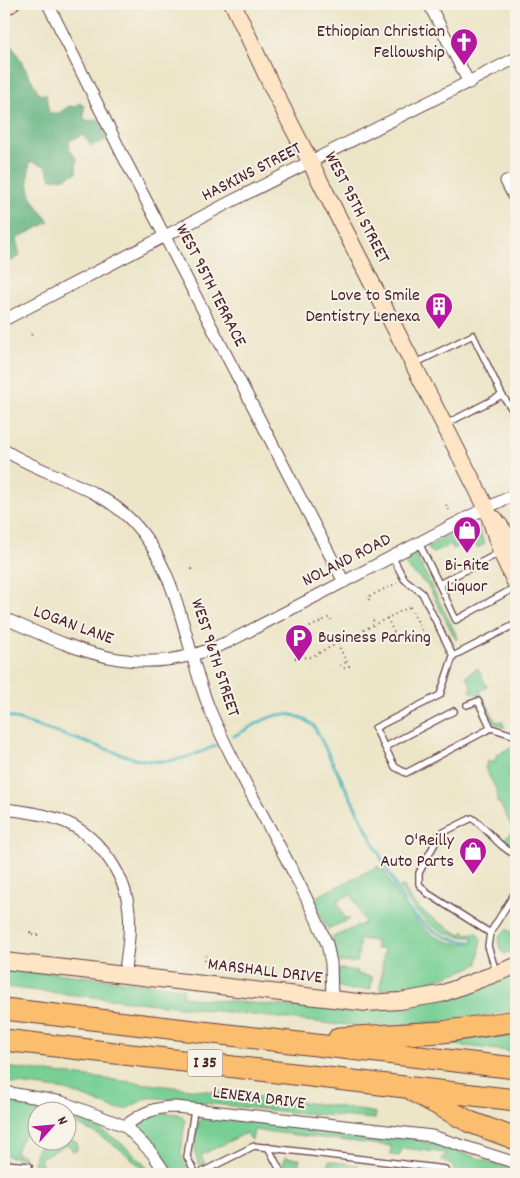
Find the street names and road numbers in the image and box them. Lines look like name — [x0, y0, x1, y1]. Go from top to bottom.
street label: HASKINS STREET — [198, 137, 306, 209]
street label: WEST 95TH STREET — [317, 148, 395, 268]
street label: WEST 95TH TERRACE — [168, 220, 252, 352]
street label: NOLAND ROAD — [298, 528, 396, 594]
street label: WEST 96TH STREET — [183, 596, 245, 720]
street label: LOGAN LANE — [29, 600, 117, 652]
street label: MARSHALL DRIVE — [206, 953, 324, 991]
road number: I 35 — [188, 1050, 222, 1076]
street label: LENEXA DRIVE — [211, 1081, 307, 1117]

